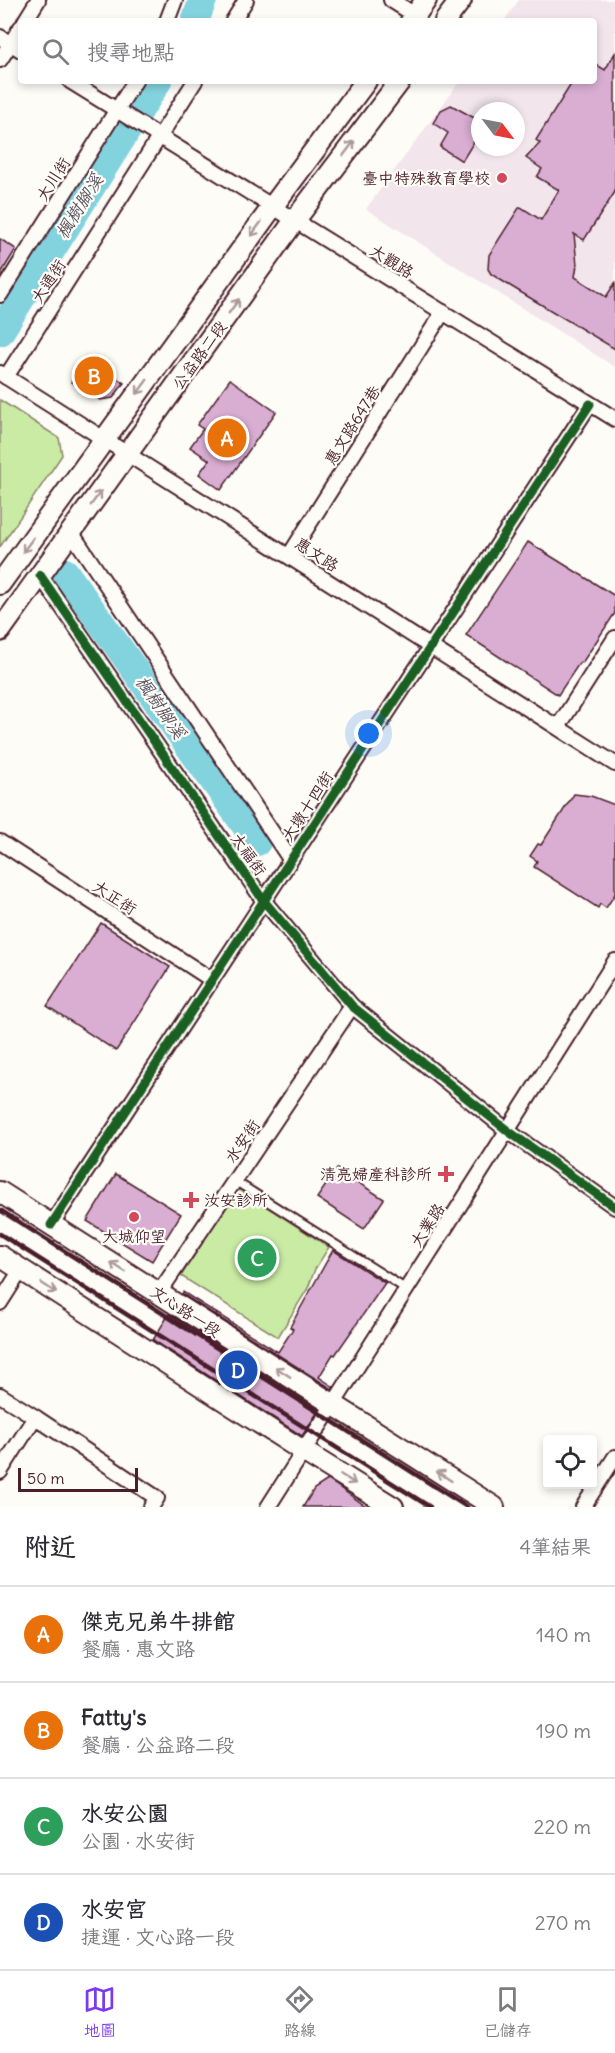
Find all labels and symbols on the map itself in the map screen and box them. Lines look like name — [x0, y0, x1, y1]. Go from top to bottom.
north arrow — [471, 102, 525, 156]
one-way arrow — [343, 141, 356, 157]
street label: 大川街 — [32, 153, 74, 205]
place label: 臺中特殊教育學校 — [362, 168, 490, 188]
water label: 楓樹腳溪 — [50, 169, 108, 243]
marker: 臺中特殊教育學校 — [495, 171, 509, 185]
one-way arrow — [250, 221, 263, 237]
street label: 大觀路 — [366, 240, 418, 282]
street label: 大通街 — [27, 255, 69, 307]
one-way arrow — [228, 298, 240, 314]
street label: 公益路二段 — [167, 317, 231, 393]
pin: B — [74, 354, 113, 398]
one-way arrow — [136, 379, 148, 395]
street label: 惠文路647巷 — [320, 381, 384, 469]
pin: A — [208, 416, 246, 460]
one-way arrow — [89, 491, 102, 507]
street label: 惠文路 — [291, 533, 343, 575]
one-way arrow — [22, 537, 34, 553]
water label: 楓樹腳溪 — [131, 671, 192, 744]
your location — [354, 719, 383, 748]
street label: 大墩十四街 — [277, 767, 337, 845]
street label: 大福街 — [227, 829, 271, 879]
street label: 大正街 — [89, 876, 141, 918]
street label: 水安街 — [220, 1116, 264, 1166]
place label: 清亮婦產科診所 — [320, 1164, 432, 1184]
marker: 清亮婦產科診所 — [437, 1165, 455, 1183]
place label: 汝安診所 — [204, 1190, 268, 1210]
marker: 汝安診所 — [182, 1191, 200, 1209]
street label: 大業路 — [406, 1199, 448, 1251]
marker: 大城仰望 — [127, 1210, 141, 1224]
place label: 大城仰望 — [102, 1226, 166, 1246]
pin: C — [238, 1236, 276, 1280]
one-way arrow — [110, 1261, 127, 1273]
street label: 文心路一段 — [147, 1281, 225, 1341]
one-way arrow — [40, 1283, 57, 1295]
pin: D — [218, 1348, 258, 1392]
one-way arrow — [274, 1366, 291, 1379]
scale bar — [18, 1465, 138, 1492]
one-way arrow — [436, 1469, 453, 1482]
one-way arrow — [339, 1474, 356, 1486]

